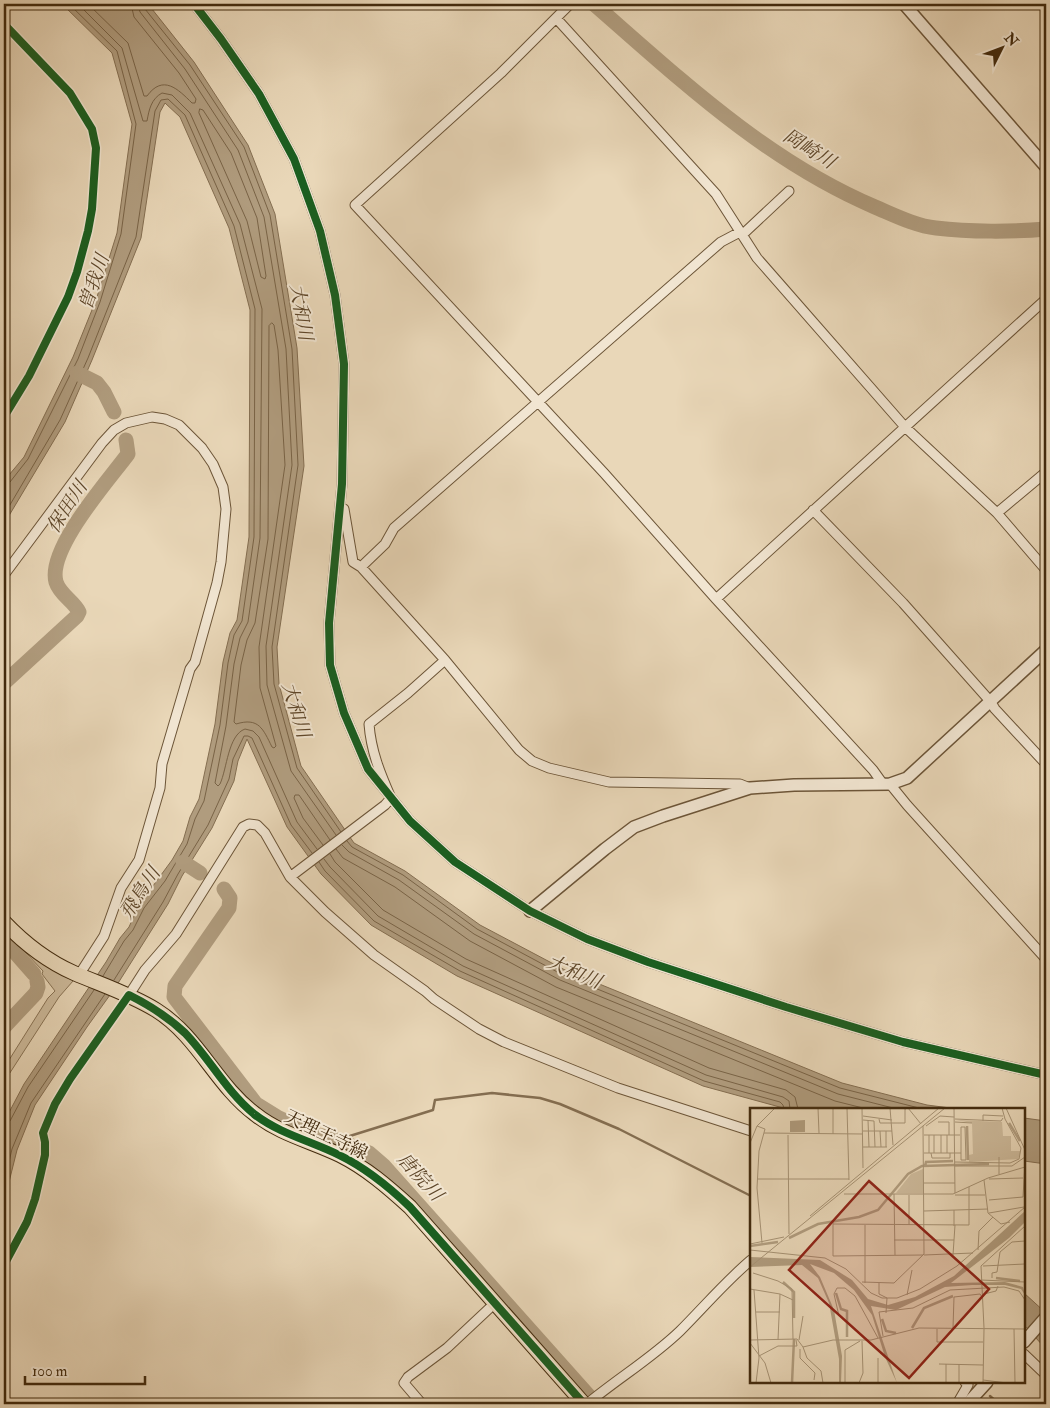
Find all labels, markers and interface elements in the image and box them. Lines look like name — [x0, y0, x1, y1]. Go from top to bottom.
north arrow — [978, 22, 1028, 72]
text: N — [1000, 29, 1022, 50]
water label: 岡崎川 — [778, 124, 841, 175]
water label: 曽我川 — [73, 249, 115, 313]
water label: 大和川 — [284, 282, 318, 344]
water label: 保田川 — [41, 475, 94, 537]
water label: 大和川 — [276, 679, 316, 743]
water label: 飛鳥川 — [114, 861, 167, 923]
water label: 大和川 — [543, 950, 607, 995]
street label: 天理王寺線 — [281, 1105, 371, 1165]
inset map — [750, 1108, 1025, 1383]
water label: 唐院川 — [392, 1148, 449, 1208]
scale bar — [25, 1353, 145, 1385]
text: 100 m — [32, 1362, 68, 1381]

